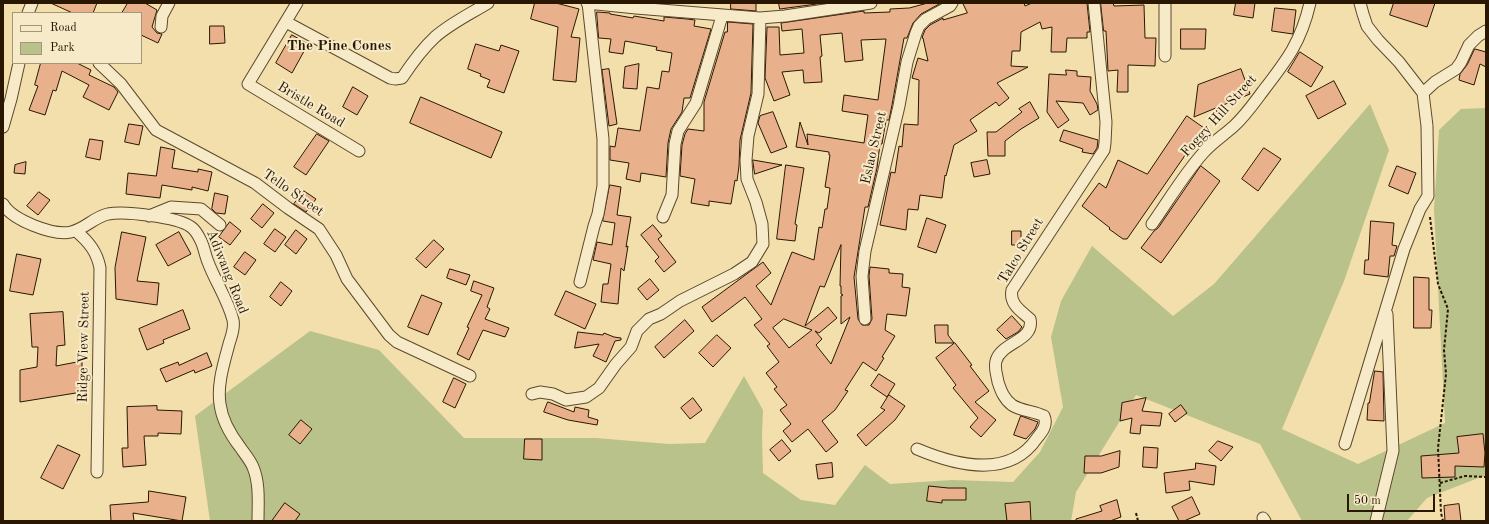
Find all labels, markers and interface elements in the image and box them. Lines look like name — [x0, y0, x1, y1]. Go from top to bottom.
legend — [12, 12, 142, 64]
text: Road — [50, 22, 77, 34]
district label: The Pine Cones — [287, 37, 391, 55]
text: Park — [50, 42, 75, 54]
street label: Foggy Hill Street — [1178, 71, 1260, 161]
street label: Bristle Road — [274, 78, 348, 132]
street label: Eslao Street — [857, 110, 891, 186]
street label: Tello Street — [259, 166, 327, 220]
street label: Talco Street — [995, 215, 1047, 287]
street label: Adiwang Road — [202, 227, 252, 317]
street label: Ridge View Street — [75, 291, 93, 403]
scale bar — [1349, 486, 1437, 512]
text: 50 m — [1354, 495, 1381, 507]

